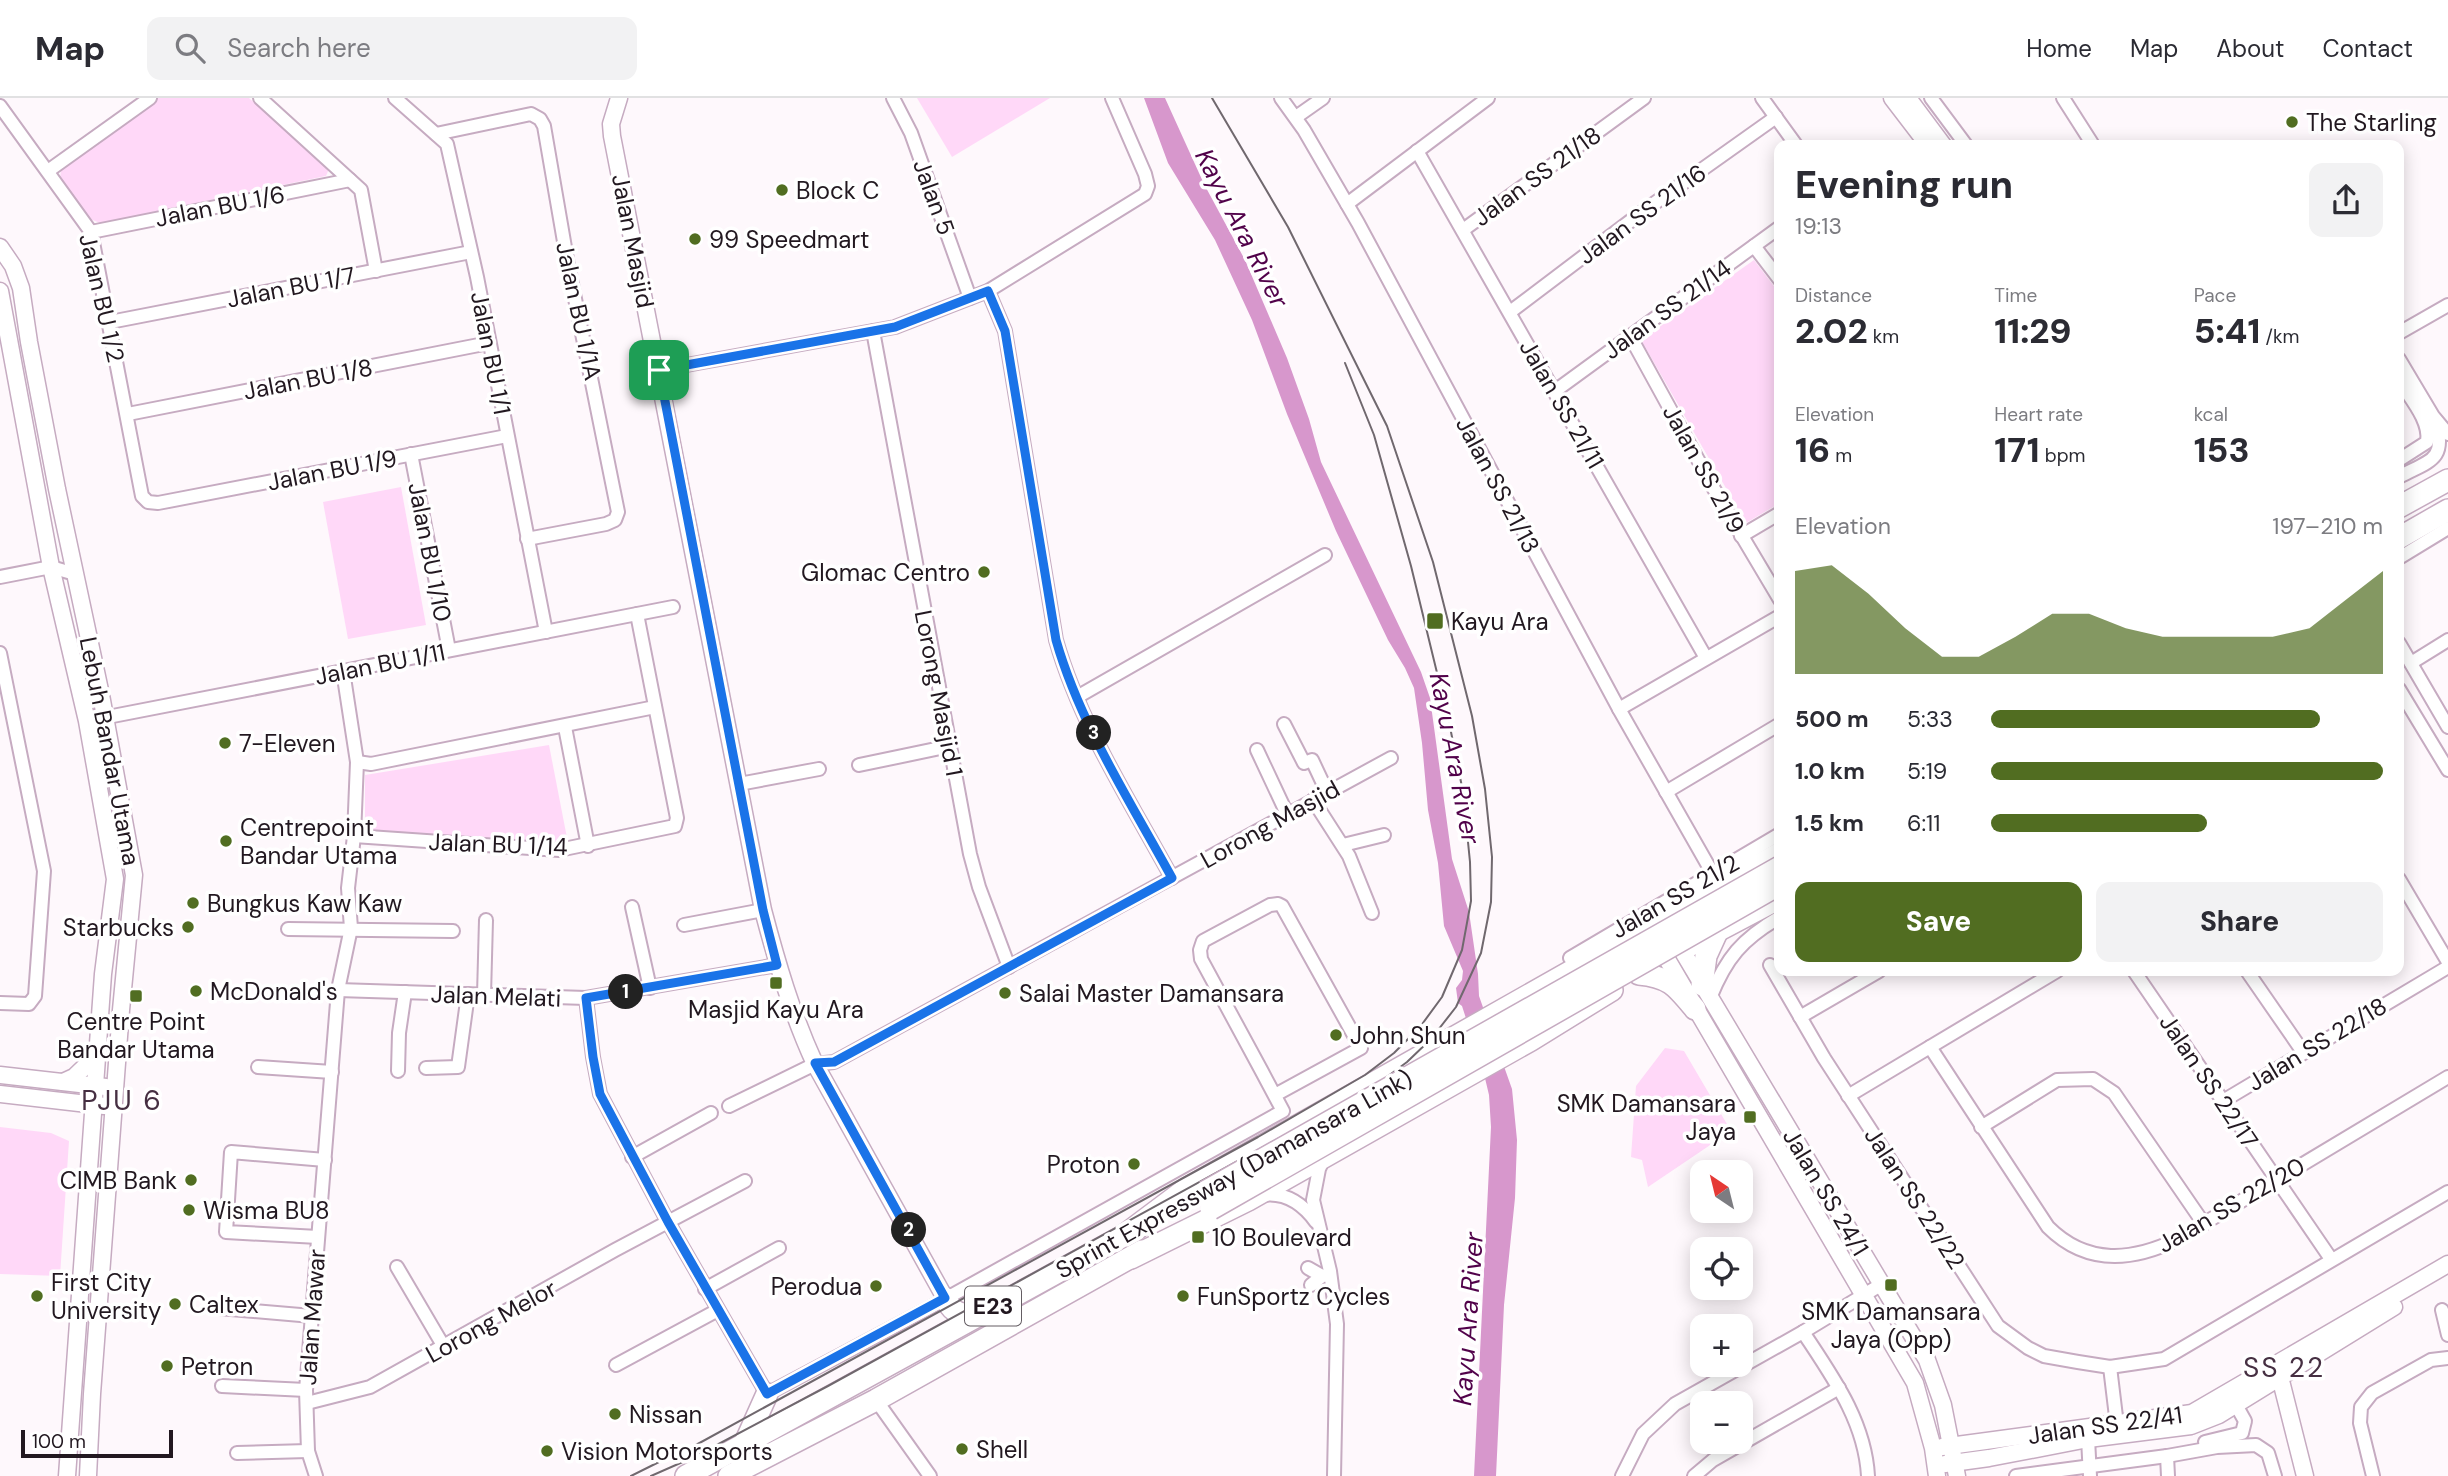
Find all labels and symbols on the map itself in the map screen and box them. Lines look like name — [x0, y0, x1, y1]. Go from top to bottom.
place label: The Starling — [2306, 107, 2437, 138]
marker: The Starling — [2284, 114, 2300, 130]
street label: Jalan SS 21/18 — [1467, 119, 1607, 233]
water label: Kayu Ara River — [1187, 143, 1297, 314]
street label: Jalan 5 — [906, 155, 962, 239]
street label: Jalan SS 21/16 — [1572, 157, 1712, 271]
street label: Jalan Masjid — [605, 171, 661, 311]
place label: Block C — [796, 175, 879, 206]
street label: Jalan BU 1/6 — [153, 178, 287, 234]
marker: Block C — [774, 182, 790, 198]
place label: 99 Speedmart — [709, 224, 870, 255]
street label: Jalan BU 1/2 — [72, 231, 132, 365]
marker: 99 Speedmart — [687, 231, 703, 247]
street label: Jalan BU 1/1A — [549, 239, 609, 383]
street label: Jalan SS 21/14 — [1597, 252, 1737, 366]
street label: Jalan BU 1/7 — [224, 259, 358, 315]
street label: Jalan BU 1/1 — [464, 289, 518, 417]
street label: Jalan SS 21/11 — [1513, 334, 1611, 474]
pin — [629, 340, 689, 400]
street label: Jalan BU 1/8 — [241, 351, 375, 407]
street label: Jalan SS 21/9 — [1656, 399, 1752, 539]
street label: Jalan SS 21/13 — [1449, 411, 1547, 559]
street label: Jalan BU 1/9 — [265, 442, 399, 498]
street label: Jalan BU 1/10 — [401, 480, 459, 624]
place label: Glomac Centro — [801, 557, 970, 588]
marker: Glomac Centro — [976, 564, 992, 580]
place label: Kayu Ara — [1451, 606, 1549, 637]
street label: Lorong Masjid 1 — [908, 607, 970, 779]
marker: Kayu Ara — [1425, 611, 1445, 631]
street label: Lebuh Bandar Utama — [73, 634, 147, 868]
street label: Jalan BU 1/11 — [312, 636, 448, 692]
water label: Kayu Ara River — [1422, 669, 1489, 848]
pin: 3 — [1076, 716, 1112, 750]
place label: 7-Eleven — [239, 728, 336, 759]
marker: 7-Eleven — [217, 735, 233, 751]
street label: Lorong Masjid — [1195, 773, 1345, 875]
place label: Centrepoint Bandar Utama — [240, 812, 397, 871]
street label: Jalan BU 1/14 — [428, 826, 568, 862]
marker: Centrepoint Bandar Utama — [218, 833, 234, 849]
street label: Jalan SS 21/2 — [1606, 847, 1744, 945]
place label: Bungkus Kaw Kaw — [207, 888, 402, 919]
marker: Bungkus Kaw Kaw — [185, 895, 201, 911]
place label: Starbucks — [63, 912, 174, 943]
marker: Starbucks — [180, 919, 196, 935]
pin: 1 — [608, 974, 644, 1010]
marker: Masjid Kayu Ara — [768, 975, 784, 991]
place label: McDonald's — [210, 976, 338, 1007]
street label: Jalan Melati — [430, 978, 562, 1014]
place label: Salai Master Damansara — [1019, 978, 1284, 1009]
marker: McDonald's — [188, 983, 204, 999]
marker: Salai Master Damansara — [997, 985, 1013, 1001]
marker: Centre Point Bandar Utama — [128, 988, 144, 1004]
street label: Jalan SS 22/18 — [2242, 990, 2392, 1098]
place label: Masjid Kayu Ara — [688, 994, 864, 1025]
place label: Centre Point Bandar Utama — [57, 1006, 215, 1065]
street label: Jalan SS 22/17 — [2153, 1008, 2265, 1154]
place label: John Shun — [1350, 1020, 1465, 1051]
marker: John Shun — [1328, 1027, 1344, 1043]
street label: Sprint Expressway (Damansara Link) — [1050, 1063, 1418, 1285]
district label: PJU 6 — [81, 1082, 163, 1119]
place label: SMK Damansara Jaya — [1557, 1088, 1736, 1147]
marker: SMK Damansara Jaya — [1742, 1109, 1758, 1125]
street label: Jalan SS 22/22 — [1858, 1121, 1972, 1275]
street label: Jalan SS 24/1 — [1776, 1123, 1876, 1261]
place label: Proton — [1047, 1149, 1120, 1180]
street label: Jalan SS 22/20 — [2152, 1150, 2310, 1260]
marker: Proton — [1126, 1156, 1142, 1172]
north arrow — [1690, 1160, 1754, 1223]
place label: CIMB Bank — [60, 1165, 177, 1196]
marker: CIMB Bank — [183, 1172, 199, 1188]
place label: Wisma BU8 — [203, 1195, 330, 1226]
marker: Wisma BU8 — [181, 1202, 197, 1218]
pin: 2 — [892, 1212, 926, 1248]
place label: 10 Boulevard — [1212, 1222, 1352, 1253]
marker: 10 Boulevard — [1190, 1229, 1206, 1245]
water label: Kayu Ara River — [1445, 1230, 1491, 1407]
street label: Jalan Mawar — [292, 1248, 332, 1386]
place label: First City University — [51, 1267, 161, 1326]
place label: Perodua — [771, 1271, 862, 1302]
street label: Lorong Melor — [420, 1272, 562, 1370]
marker: SMK Damansara Jaya (Opp) — [1883, 1277, 1899, 1293]
marker: Perodua — [868, 1278, 884, 1294]
place label: FunSportz Cycles — [1197, 1281, 1390, 1312]
road number: E23 — [965, 1287, 1021, 1326]
marker: First City University — [29, 1288, 45, 1304]
marker: FunSportz Cycles — [1175, 1288, 1191, 1304]
place label: Caltex — [189, 1289, 259, 1320]
marker: Caltex — [167, 1296, 183, 1312]
place label: SMK Damansara Jaya (Opp) — [1801, 1296, 1981, 1355]
district label: SS 22 — [2243, 1349, 2325, 1386]
place label: Petron — [181, 1351, 253, 1382]
marker: Petron — [159, 1358, 175, 1374]
place label: Nissan — [629, 1399, 702, 1430]
street label: Jalan SS 22/41 — [2026, 1399, 2184, 1451]
marker: Nissan — [607, 1406, 623, 1422]
scale bar — [21, 1427, 173, 1459]
place label: Shell — [976, 1434, 1028, 1465]
place label: Vision Motorsports — [561, 1436, 773, 1467]
marker: Shell — [954, 1441, 970, 1457]
marker: Vision Motorsports — [539, 1443, 555, 1459]

